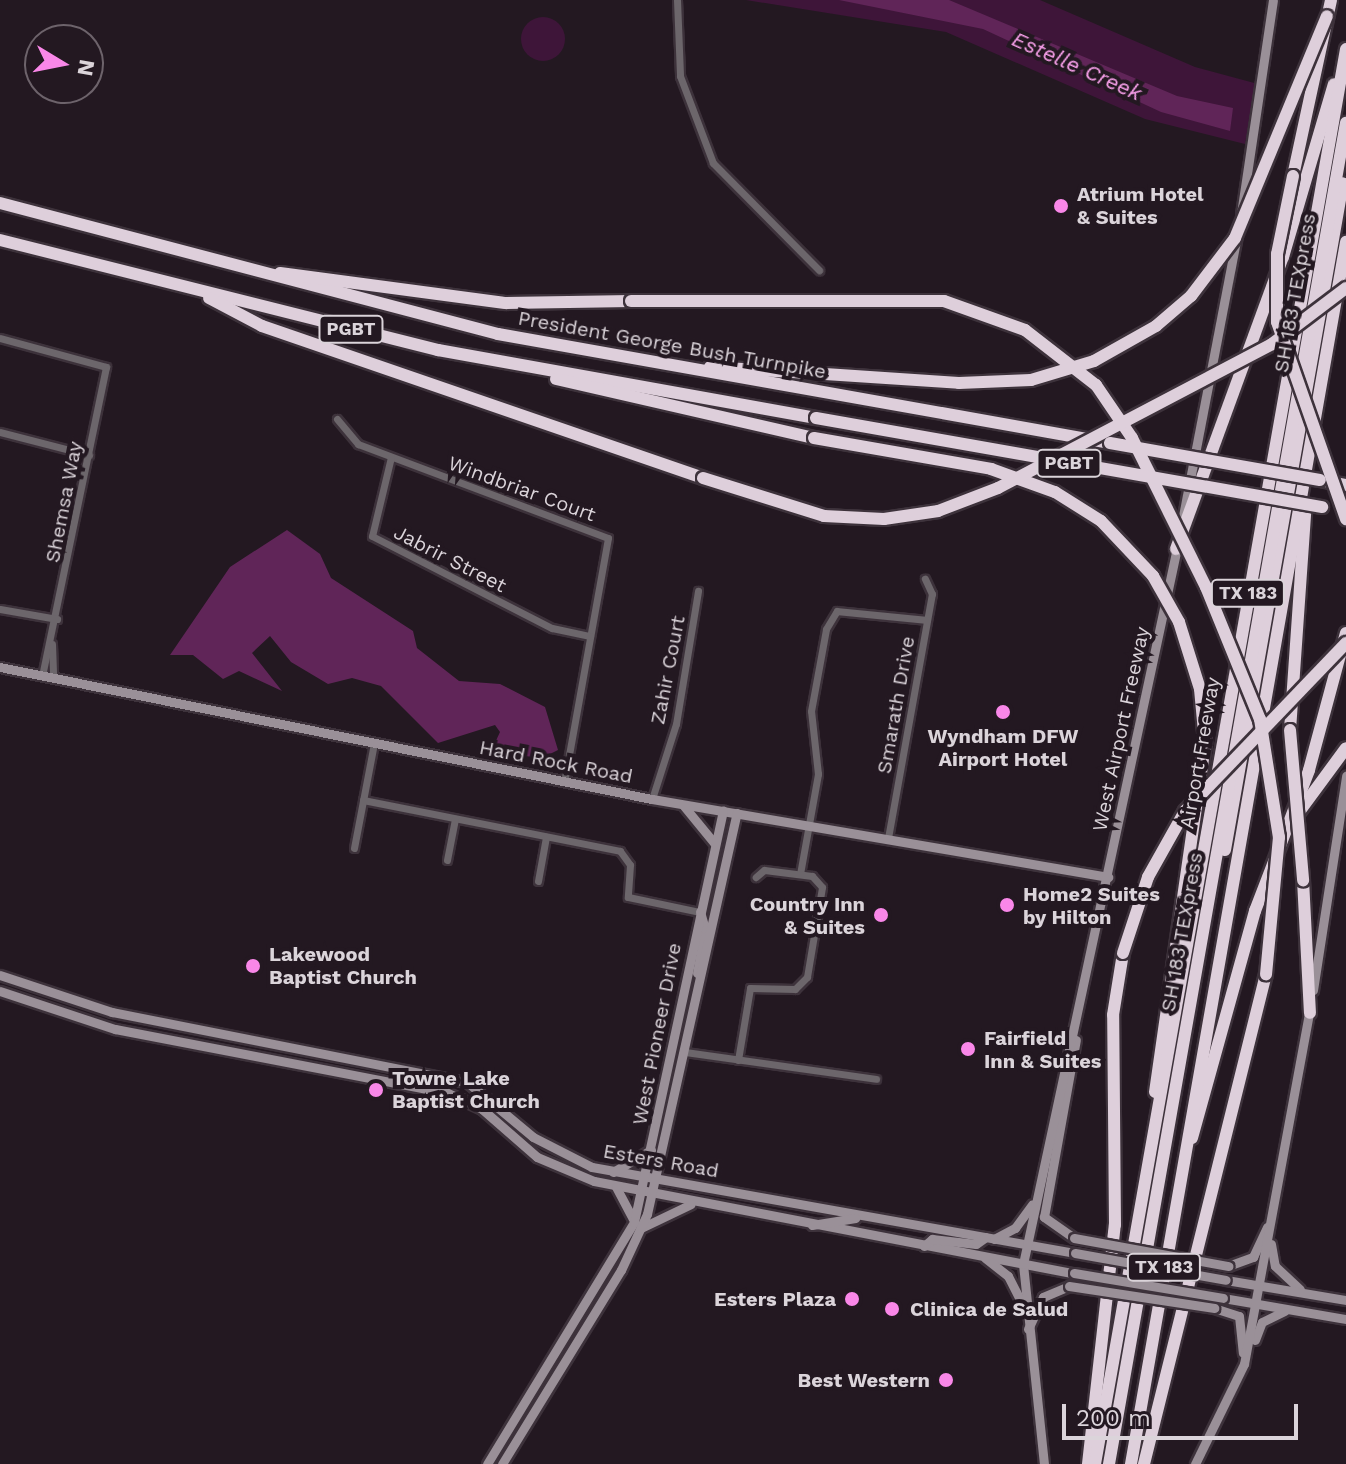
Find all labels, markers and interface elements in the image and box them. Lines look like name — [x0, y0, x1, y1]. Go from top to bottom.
north arrow — [24, 24, 104, 104]
water label: Estelle Creek — [1008, 26, 1146, 106]
text: N — [72, 58, 100, 78]
place label: Atrium Hotel & Suites — [1077, 182, 1204, 229]
marker: Atrium Hotel & Suites — [1052, 197, 1070, 215]
street label: SH 183 TEXpress — [1269, 211, 1321, 375]
street label: President George Bush Turnpike — [516, 306, 828, 384]
road number: PGBT — [317, 315, 385, 343]
street label: Shemsa Way — [40, 439, 88, 565]
road number: PGBT — [1035, 449, 1103, 477]
street label: Windbriar Court — [445, 451, 599, 527]
street label: Jabrir Street — [390, 520, 510, 598]
road number: TX 183 — [1210, 579, 1286, 607]
street label: Zahir Court — [646, 613, 690, 727]
street label: West Airport Freeway — [1087, 624, 1155, 834]
street label: Smarath Drive — [872, 634, 920, 776]
street label: Airport Freeway — [1175, 675, 1225, 831]
marker: Wyndham DFW Airport Hotel — [994, 703, 1012, 721]
place label: Wyndham DFW Airport Hotel — [928, 724, 1078, 771]
street label: Hard Rock Road — [477, 735, 635, 789]
street label: SH 183 TEXpress — [1156, 850, 1208, 1014]
place label: Home2 Suites by Hilton — [1023, 882, 1160, 929]
place label: Country Inn & Suites — [749, 892, 865, 939]
marker: Home2 Suites by Hilton — [998, 896, 1016, 914]
marker: Country Inn & Suites — [872, 906, 890, 924]
street label: West Pioneer Drive — [628, 941, 686, 1127]
place label: Lakewood Baptist Church — [269, 942, 417, 989]
marker: Lakewood Baptist Church — [244, 957, 262, 975]
place label: Fairfield Inn & Suites — [984, 1026, 1102, 1073]
marker: Fairfield Inn & Suites — [959, 1040, 977, 1058]
place label: Towne Lake Baptist Church — [392, 1066, 540, 1113]
marker: Towne Lake Baptist Church — [367, 1081, 385, 1099]
street label: Esters Road — [601, 1139, 721, 1183]
road number: TX 183 — [1126, 1253, 1202, 1281]
place label: Esters Plaza — [714, 1287, 836, 1311]
marker: Esters Plaza — [843, 1290, 861, 1308]
place label: Clinica de Salud — [910, 1297, 1069, 1321]
marker: Clinica de Salud — [881, 1298, 903, 1320]
place label: Best Western — [797, 1368, 930, 1392]
marker: Best Western — [937, 1371, 955, 1389]
scale bar — [1066, 1388, 1302, 1438]
text: 200 m — [1076, 1404, 1151, 1432]

